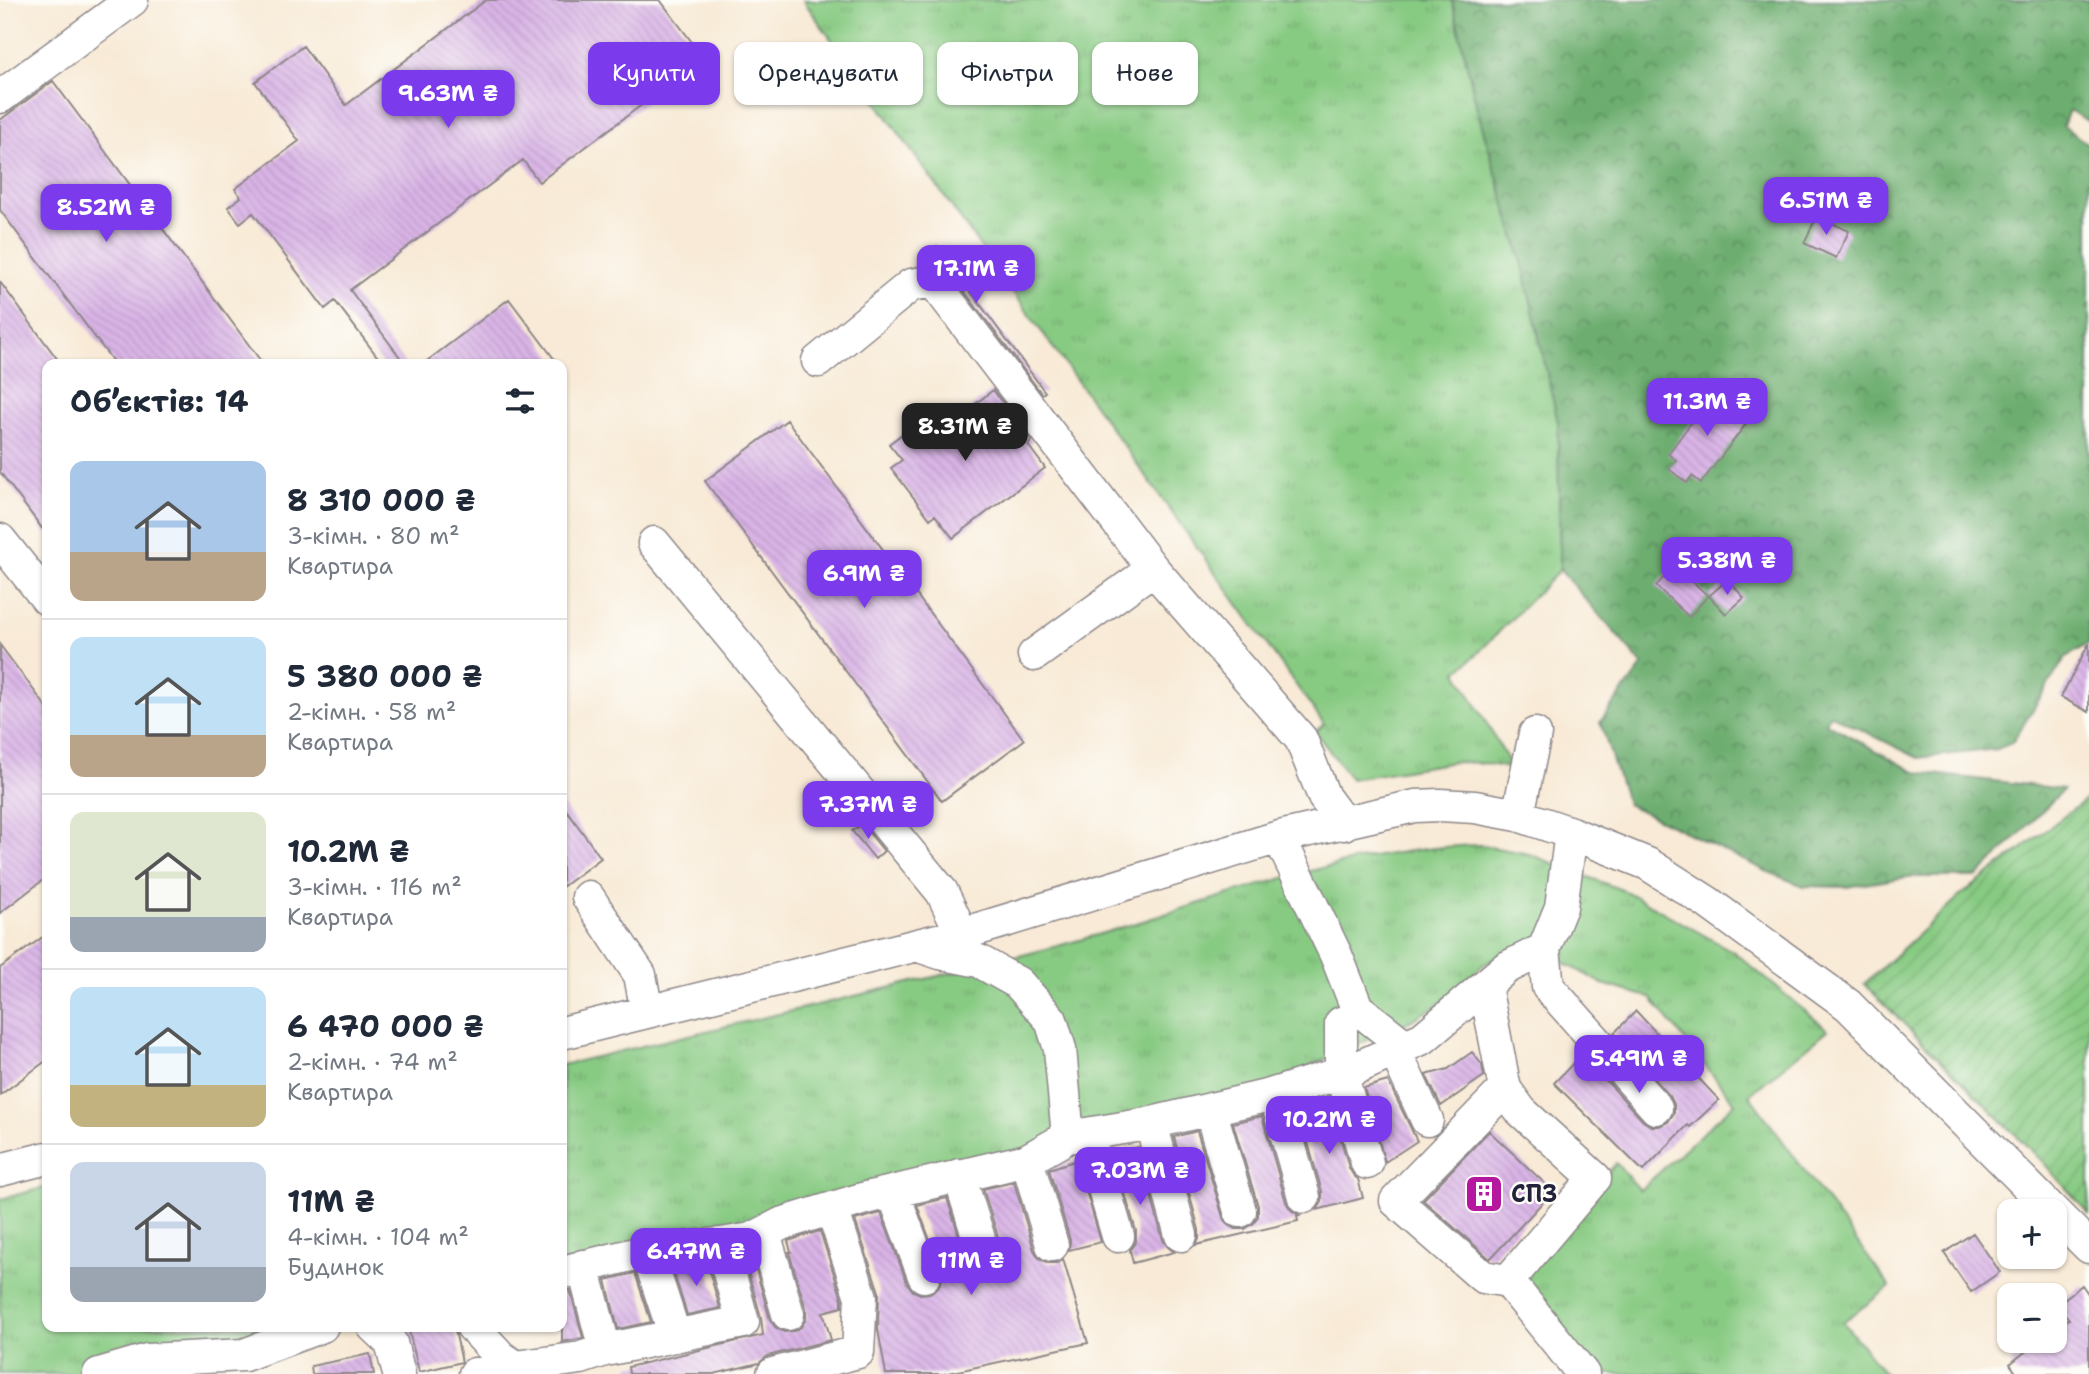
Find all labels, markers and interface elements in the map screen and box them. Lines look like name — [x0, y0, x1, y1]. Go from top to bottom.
chip: Купити — [588, 42, 720, 105]
chip: Орендувати — [734, 42, 923, 105]
chip: Фільтри — [937, 42, 1078, 105]
chip: Нове — [1092, 42, 1198, 105]
pin: 9.63M ₴ — [383, 71, 513, 130]
text: 9.63M ₴ — [398, 78, 498, 108]
pin: 6.51M ₴ — [1761, 177, 1891, 237]
pin: 8.52M ₴ — [41, 184, 171, 244]
text: 6.51M ₴ — [1779, 185, 1873, 215]
text: 8.52M ₴ — [57, 192, 155, 222]
pin: 17.1M ₴ — [911, 246, 1041, 305]
text: 17.1M ₴ — [933, 253, 1019, 283]
pin: 11.3M ₴ — [1642, 378, 1772, 438]
text: Об’єктів: 14 — [70, 381, 249, 422]
icon: filters — [501, 382, 539, 420]
text: 11.3M ₴ — [1663, 386, 1751, 416]
pin: 8.31M ₴ — [900, 404, 1030, 463]
text: 8.31M ₴ — [918, 411, 1012, 441]
text: 8 310 000 ₴ — [287, 480, 476, 521]
icon: home — [126, 489, 210, 573]
text: 3-кімн. · 80 m² — [287, 521, 460, 551]
pin: 5.38M ₴ — [1662, 538, 1792, 597]
text: 5.38M ₴ — [1677, 545, 1777, 575]
pin: 6.9M ₴ — [807, 550, 921, 610]
text: Квартира — [287, 551, 393, 581]
text: 6.9M ₴ — [823, 558, 905, 588]
text: 5 380 000 ₴ — [287, 656, 483, 697]
icon: home — [126, 665, 210, 749]
text: 2-кімн. · 58 m² — [287, 697, 456, 727]
text: Квартира — [287, 727, 393, 757]
pin: 7.37M ₴ — [803, 782, 933, 841]
text: 7.37M ₴ — [819, 789, 917, 819]
text: 10.2M ₴ — [287, 831, 410, 872]
icon: home — [126, 840, 210, 924]
text: 3-кімн. · 116 m² — [287, 872, 462, 902]
text: Квартира — [287, 902, 393, 932]
text: 6 470 000 ₴ — [287, 1006, 484, 1047]
icon: home — [126, 1015, 210, 1099]
pin: 5.49M ₴ — [1574, 1036, 1704, 1095]
text: 5.49M ₴ — [1590, 1043, 1688, 1073]
text: 2-кімн. · 74 m² — [287, 1047, 458, 1077]
text: Квартира — [287, 1077, 393, 1107]
pin: 10.2M ₴ — [1264, 1096, 1394, 1156]
text: 10.2M ₴ — [1282, 1104, 1376, 1134]
pin: 7.03M ₴ — [1075, 1148, 1205, 1207]
text: 7.03M ₴ — [1091, 1155, 1189, 1185]
building icon: СПЗ — [1463, 1173, 1505, 1215]
place label: СПЗ — [1511, 1178, 1557, 1210]
text: 11M ₴ — [287, 1181, 375, 1222]
icon: home — [126, 1190, 210, 1274]
map controls — [1997, 1199, 2067, 1353]
button: + — [1997, 1199, 2067, 1269]
text: 4-кімн. · 104 m² — [287, 1222, 469, 1252]
pin: 6.47M ₴ — [631, 1228, 761, 1288]
text: 6.47M ₴ — [646, 1236, 746, 1266]
pin: 11M ₴ — [922, 1238, 1020, 1297]
text: 11M ₴ — [937, 1245, 1005, 1275]
text: Будинок — [287, 1252, 384, 1282]
button: − — [1997, 1283, 2067, 1353]

